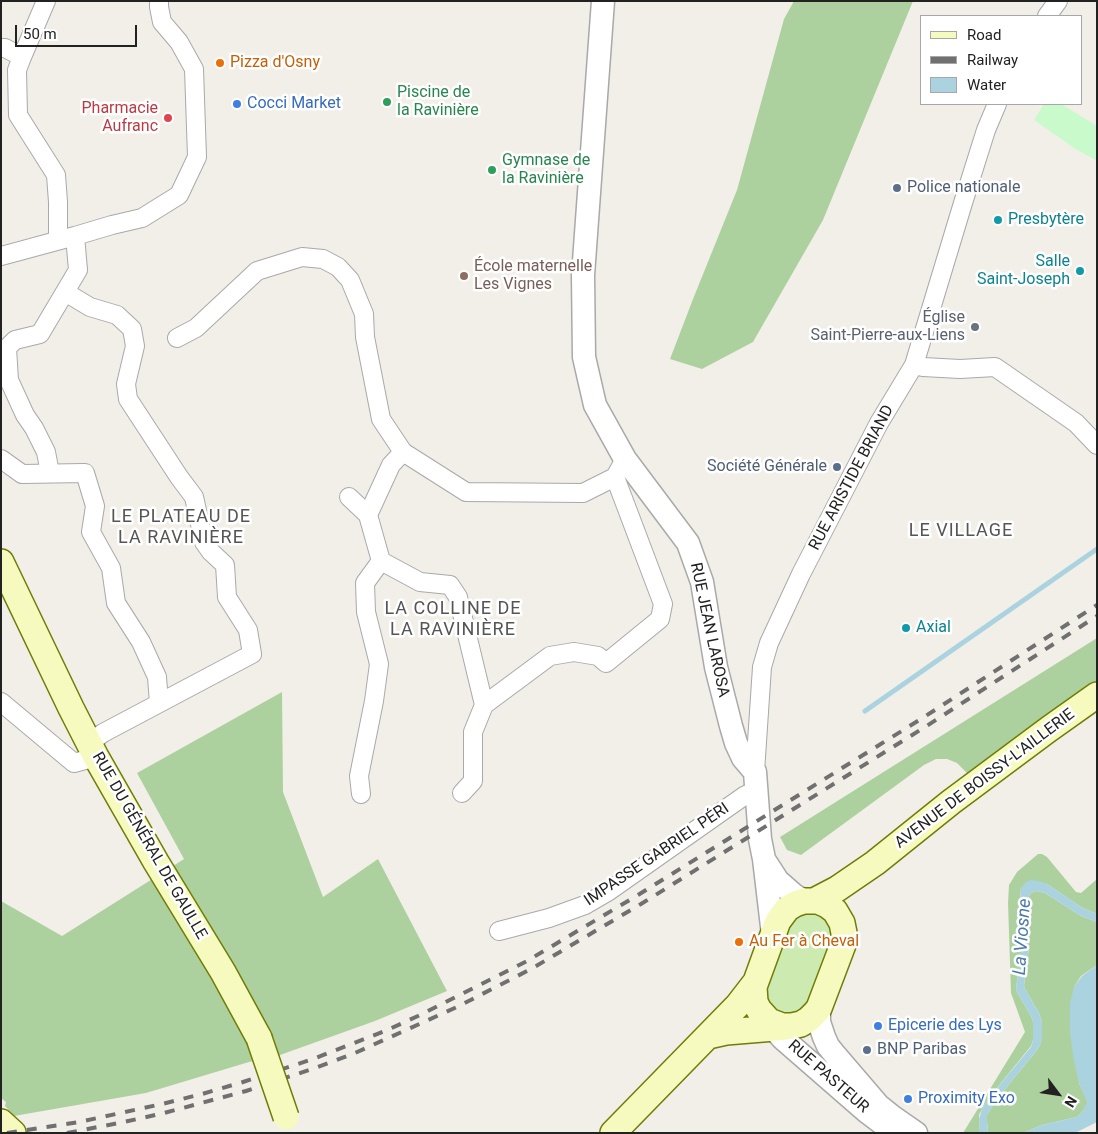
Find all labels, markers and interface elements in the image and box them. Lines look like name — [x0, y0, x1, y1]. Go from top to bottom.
scale bar — [18, 15, 140, 47]
legend — [920, 15, 1083, 105]
text: 50 m — [23, 25, 57, 43]
text: Road — [967, 26, 1001, 44]
text: Railway — [967, 51, 1018, 69]
place label: Pizza d'Osny — [230, 53, 320, 73]
marker: Pizza d'Osny — [214, 57, 226, 69]
text: Water — [967, 76, 1006, 94]
place label: Piscine de la Ravinière — [397, 83, 479, 121]
place label: Cocci Market — [247, 94, 341, 114]
marker: Piscine de la Ravinière — [381, 96, 393, 108]
marker: Cocci Market — [231, 98, 243, 110]
place label: Pharmacie Aufranc — [81, 99, 158, 137]
marker: Pharmacie Aufranc — [162, 112, 174, 124]
place label: Gymnase de la Ravinière — [502, 151, 590, 189]
marker: Gymnase de la Ravinière — [486, 164, 498, 176]
place label: Police nationale — [907, 178, 1020, 198]
marker: Police nationale — [891, 182, 903, 194]
place label: Presbytère — [1008, 210, 1084, 230]
marker: Presbytère — [992, 214, 1004, 226]
place label: Salle Saint-Joseph — [977, 252, 1070, 290]
place label: École maternelle Les Vignes — [474, 257, 592, 295]
marker: Salle Saint-Joseph — [1074, 265, 1086, 277]
marker: École maternelle Les Vignes — [458, 270, 470, 282]
place label: Église Saint-Pierre-aux-Liens — [810, 308, 965, 346]
marker: Église Saint-Pierre-aux-Liens — [969, 321, 981, 333]
street label: RUE ARISTIDE BRIAND — [806, 402, 898, 554]
place label: Société Générale — [707, 457, 827, 477]
marker: Société Générale — [831, 461, 843, 473]
district label: LE PLATEAU DE LA RAVINIÈRE — [109, 506, 253, 548]
district label: LE VILLAGE — [908, 520, 1014, 542]
street label: RUE JEAN LAROSA — [685, 561, 733, 699]
district label: LA COLLINE DE LA RAVINIÈRE — [383, 598, 523, 640]
place label: Axial — [916, 618, 951, 638]
marker: Axial — [900, 622, 912, 634]
street label: AVENUE DE BOISSY-L'AILLERIE — [891, 705, 1079, 853]
street label: RUE DU GÉNÉRAL DE GAULLE — [87, 749, 211, 943]
street label: IMPASSE GABRIEL PÉRI — [581, 799, 733, 911]
water label: La Viosne — [1010, 898, 1036, 976]
place label: Au Fer à Cheval — [749, 932, 859, 952]
marker: Au Fer à Cheval — [733, 936, 745, 948]
place label: Epicerie des Lys — [888, 1016, 1002, 1036]
marker: Epicerie des Lys — [872, 1020, 884, 1032]
street label: RUE PASTEUR — [784, 1037, 872, 1117]
place label: BNP Paribas — [877, 1040, 966, 1060]
marker: BNP Paribas — [861, 1044, 873, 1056]
north arrow — [1033, 1069, 1083, 1119]
place label: Proximity Exo — [918, 1089, 1015, 1109]
marker: Proximity Exo — [902, 1093, 914, 1105]
text: N — [1061, 1093, 1080, 1110]

